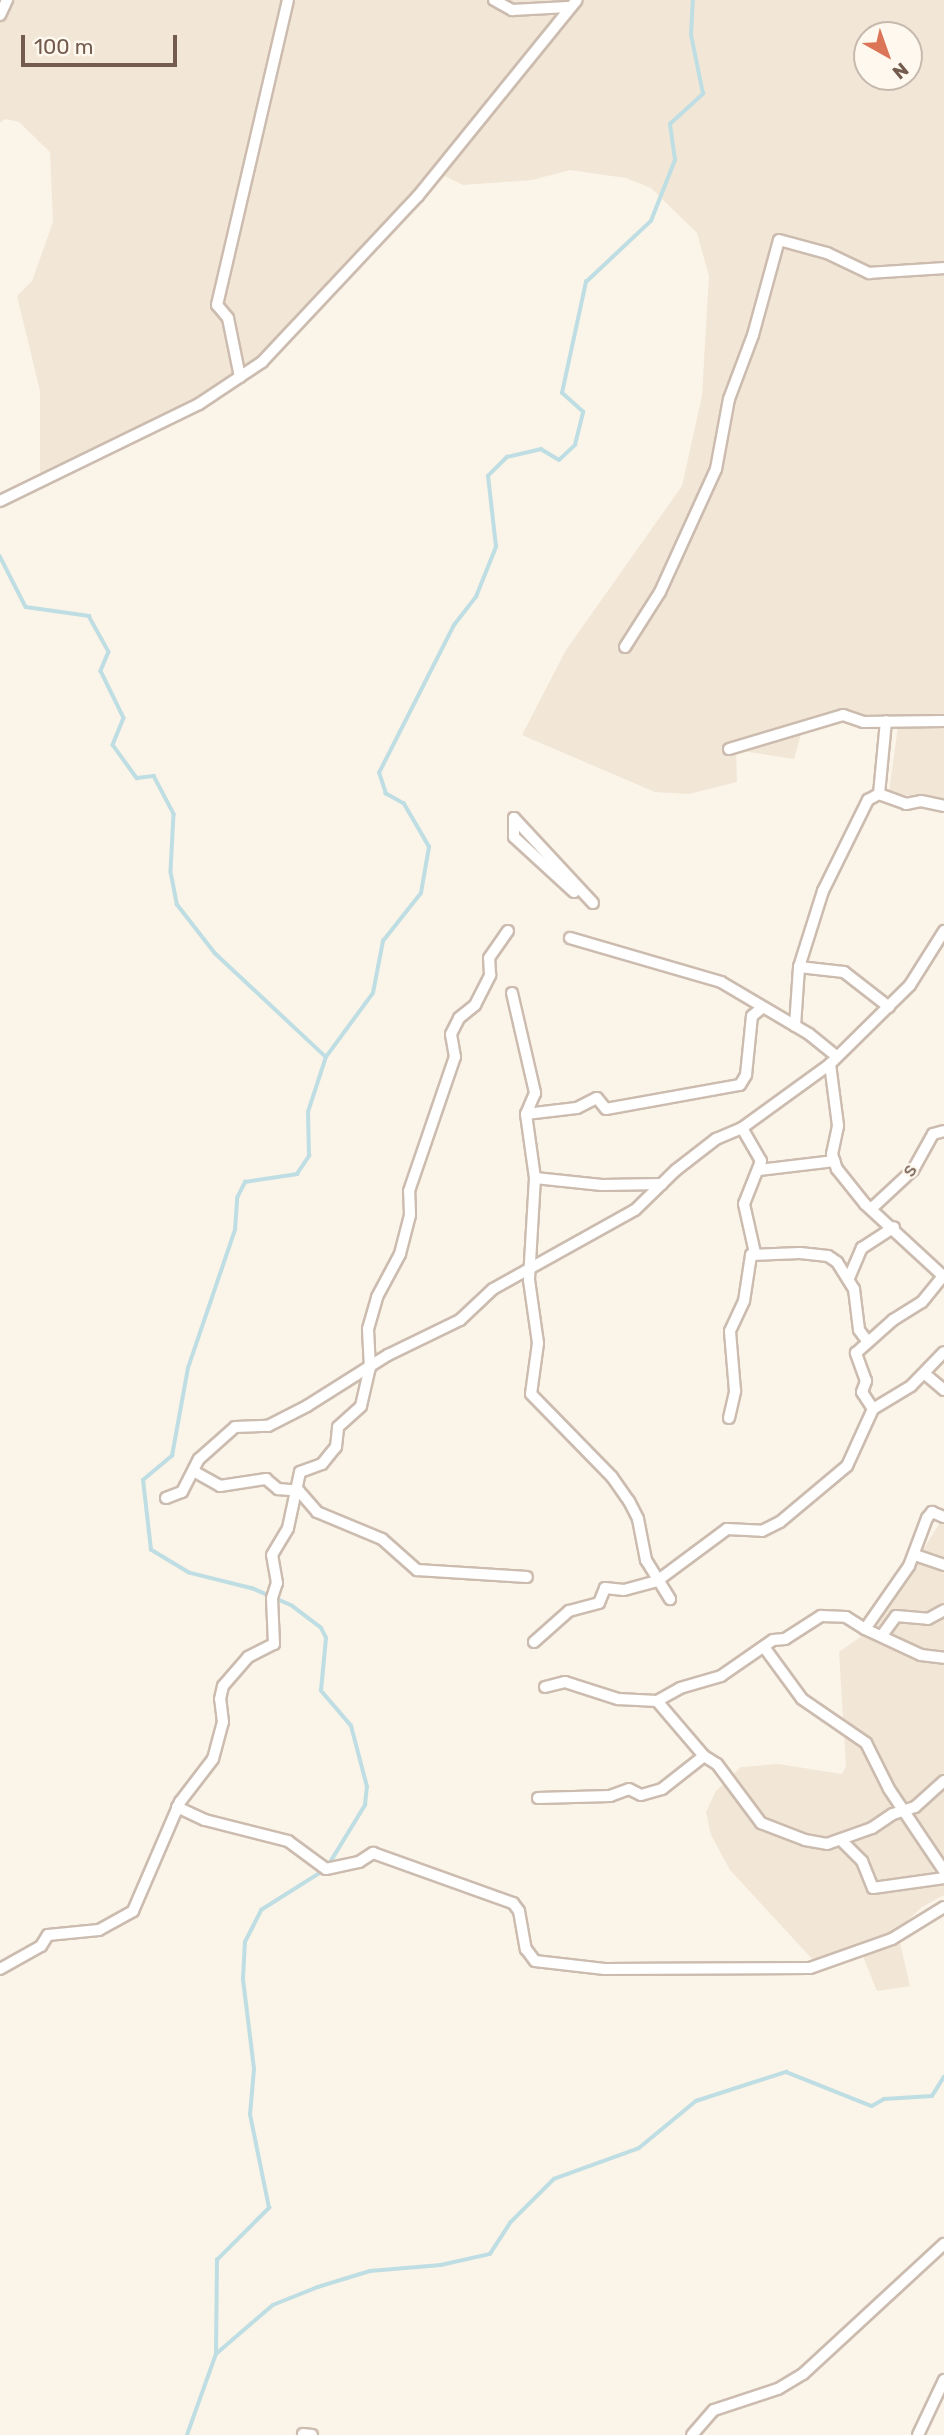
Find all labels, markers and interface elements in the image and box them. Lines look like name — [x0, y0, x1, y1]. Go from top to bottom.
scale bar — [24, 21, 180, 65]
north arrow — [853, 21, 923, 91]
text: 100 m — [34, 34, 93, 59]
text: N — [888, 58, 913, 84]
street label: s — [896, 1159, 922, 1181]

